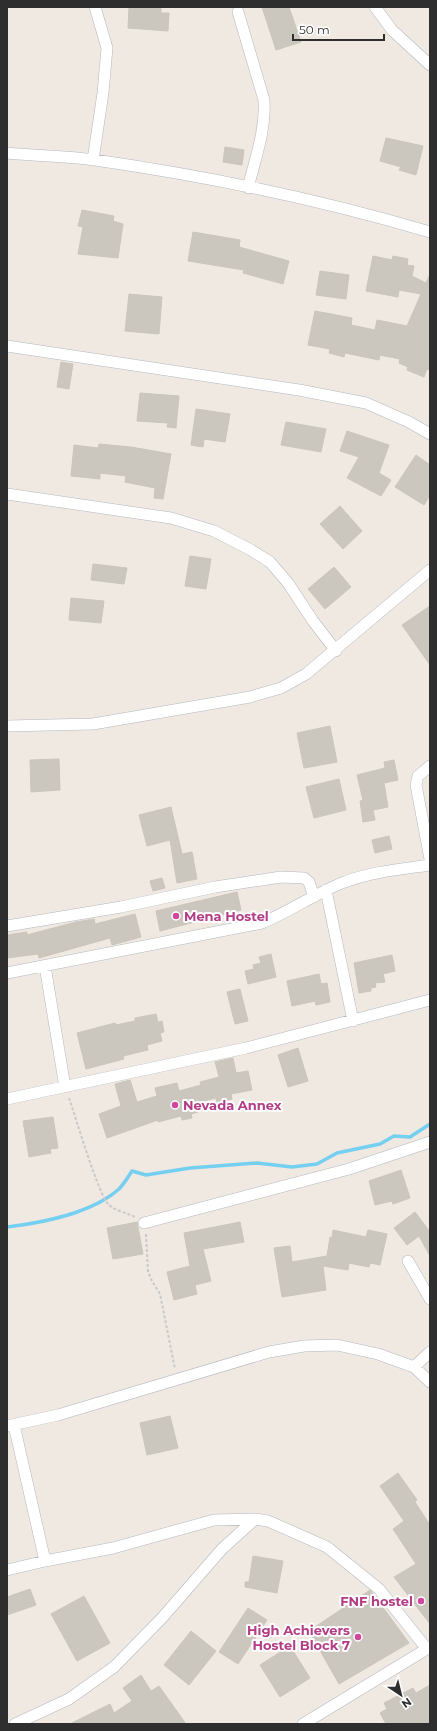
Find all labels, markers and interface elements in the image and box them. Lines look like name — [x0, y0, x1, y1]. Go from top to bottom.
scale bar — [293, 16, 384, 42]
text: 50 m — [299, 22, 330, 37]
place label: Mena Hostel — [184, 908, 269, 924]
marker: Mena Hostel — [171, 911, 181, 921]
place label: Nevada Annex — [183, 1097, 282, 1113]
marker: Nevada Annex — [170, 1100, 180, 1110]
place label: FNF hostel — [340, 1593, 413, 1609]
marker: FNF hostel — [416, 1596, 426, 1606]
place label: High Achievers Hostel Block 7 — [247, 1622, 350, 1653]
marker: High Achievers Hostel Block 7 — [353, 1632, 363, 1642]
north arrow — [381, 1675, 421, 1715]
text: N — [399, 1695, 414, 1711]

